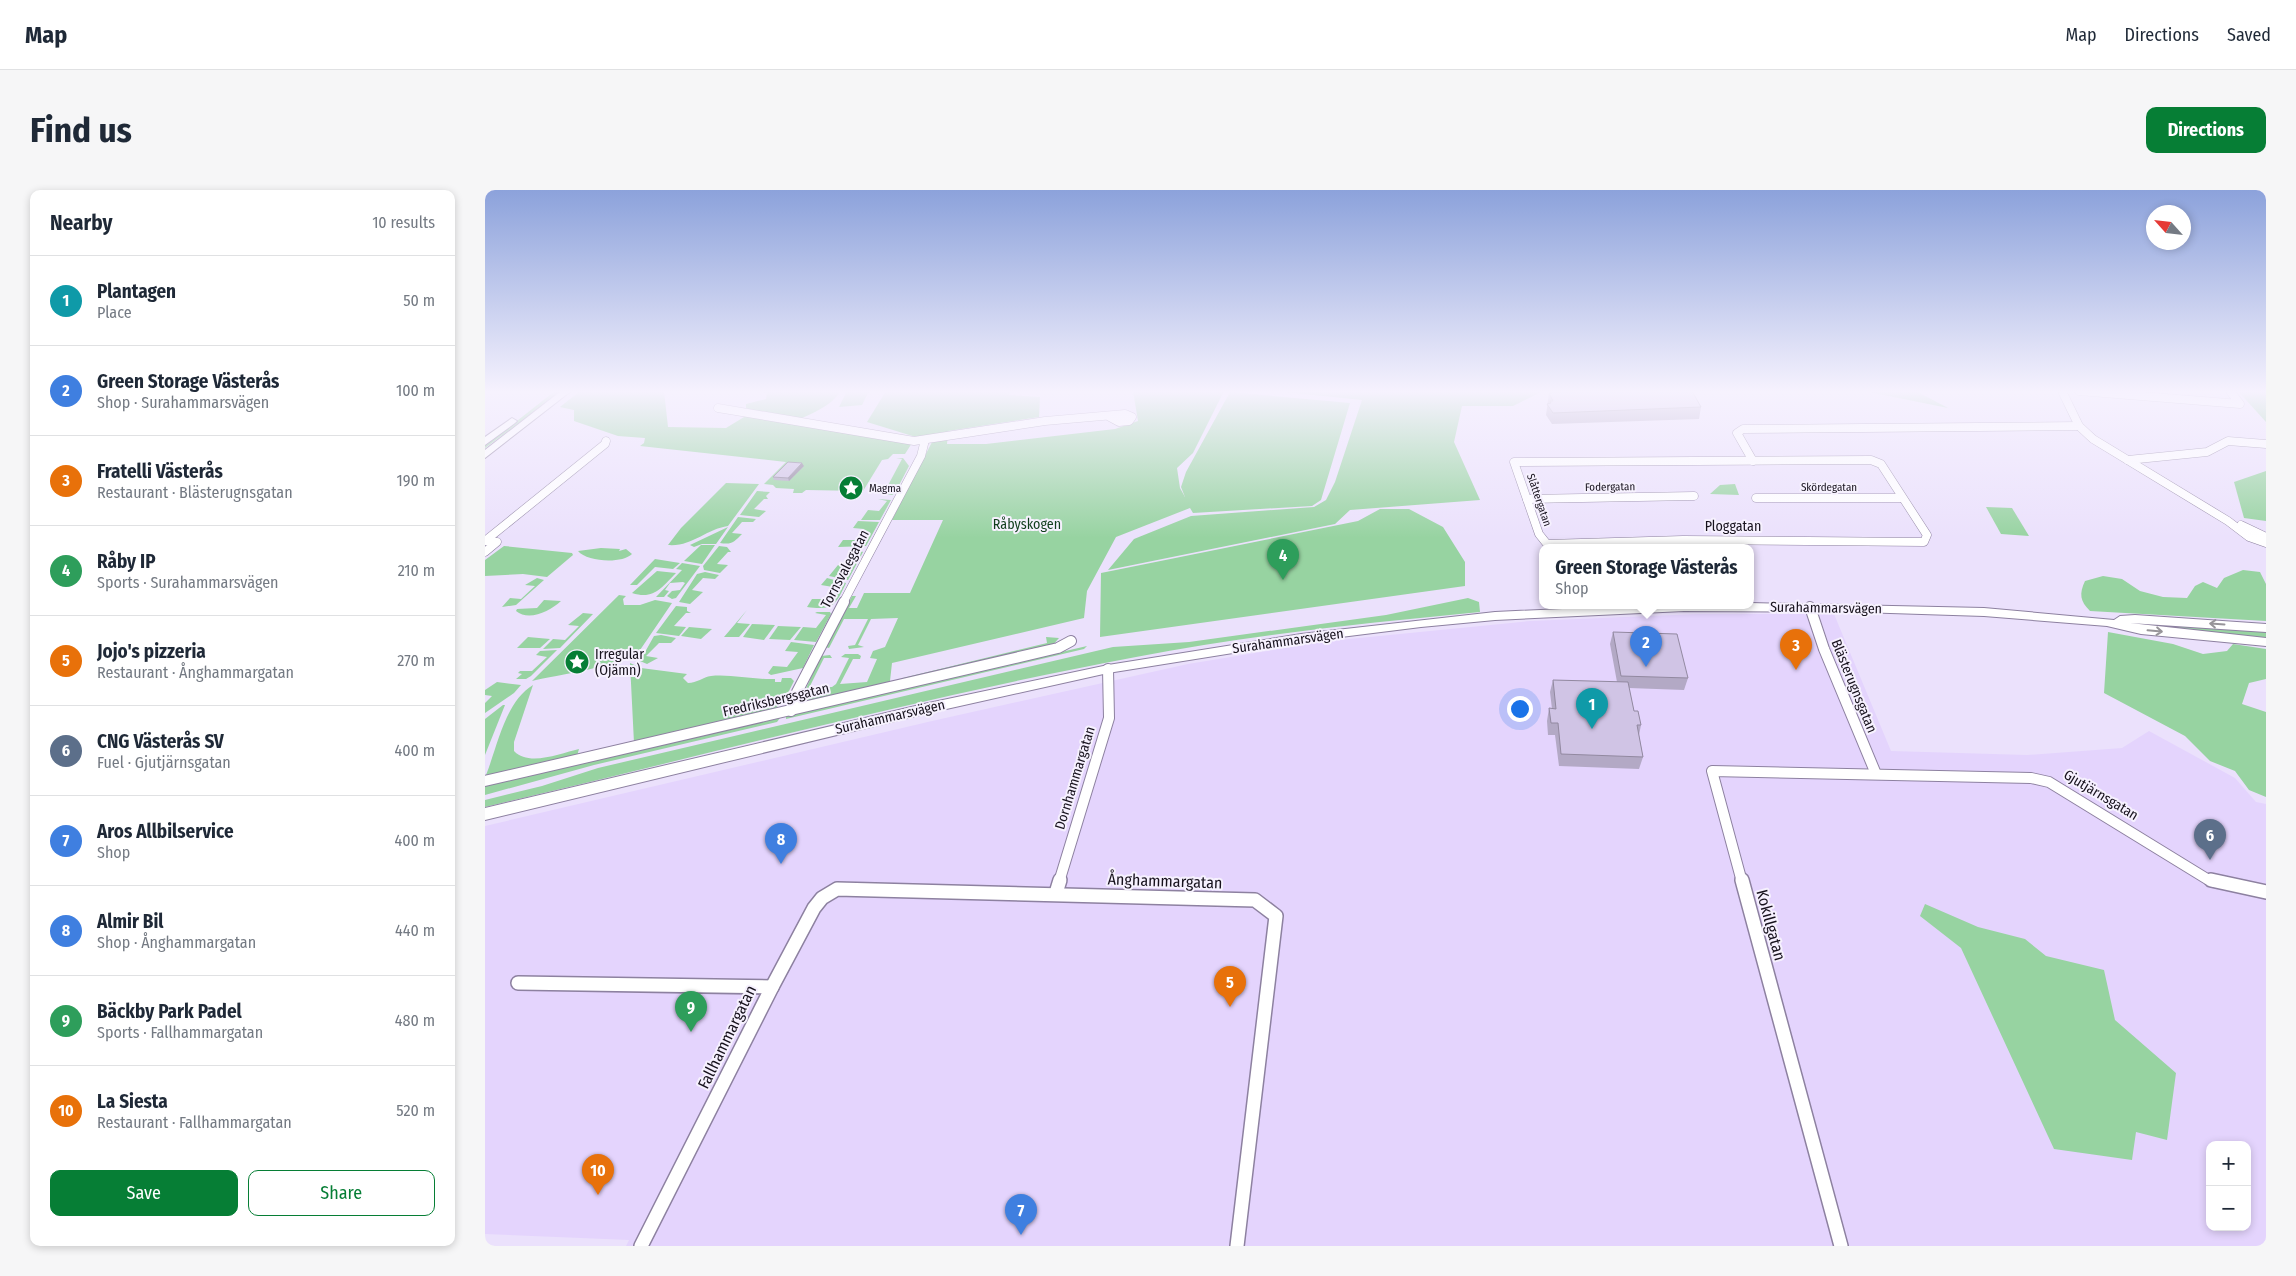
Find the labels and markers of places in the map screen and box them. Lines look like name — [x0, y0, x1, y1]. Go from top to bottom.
place icon: Magma — [838, 475, 864, 501]
place label: Magma — [869, 482, 901, 495]
pin: 4 — [1267, 539, 1299, 580]
pin: 2 — [1630, 626, 1662, 667]
pin: 3 — [1780, 629, 1812, 670]
place label: Irregular (Ojämn) — [595, 646, 644, 679]
place icon: Irregular (Ojämn) — [564, 649, 590, 675]
pin: 1 — [1576, 688, 1608, 729]
pin: 6 — [2194, 819, 2226, 860]
pin: 8 — [765, 823, 797, 864]
pin: 5 — [1214, 966, 1246, 1007]
pin: 9 — [675, 991, 707, 1032]
pin: 10 — [582, 1154, 614, 1195]
pin: 7 — [1005, 1194, 1037, 1235]

